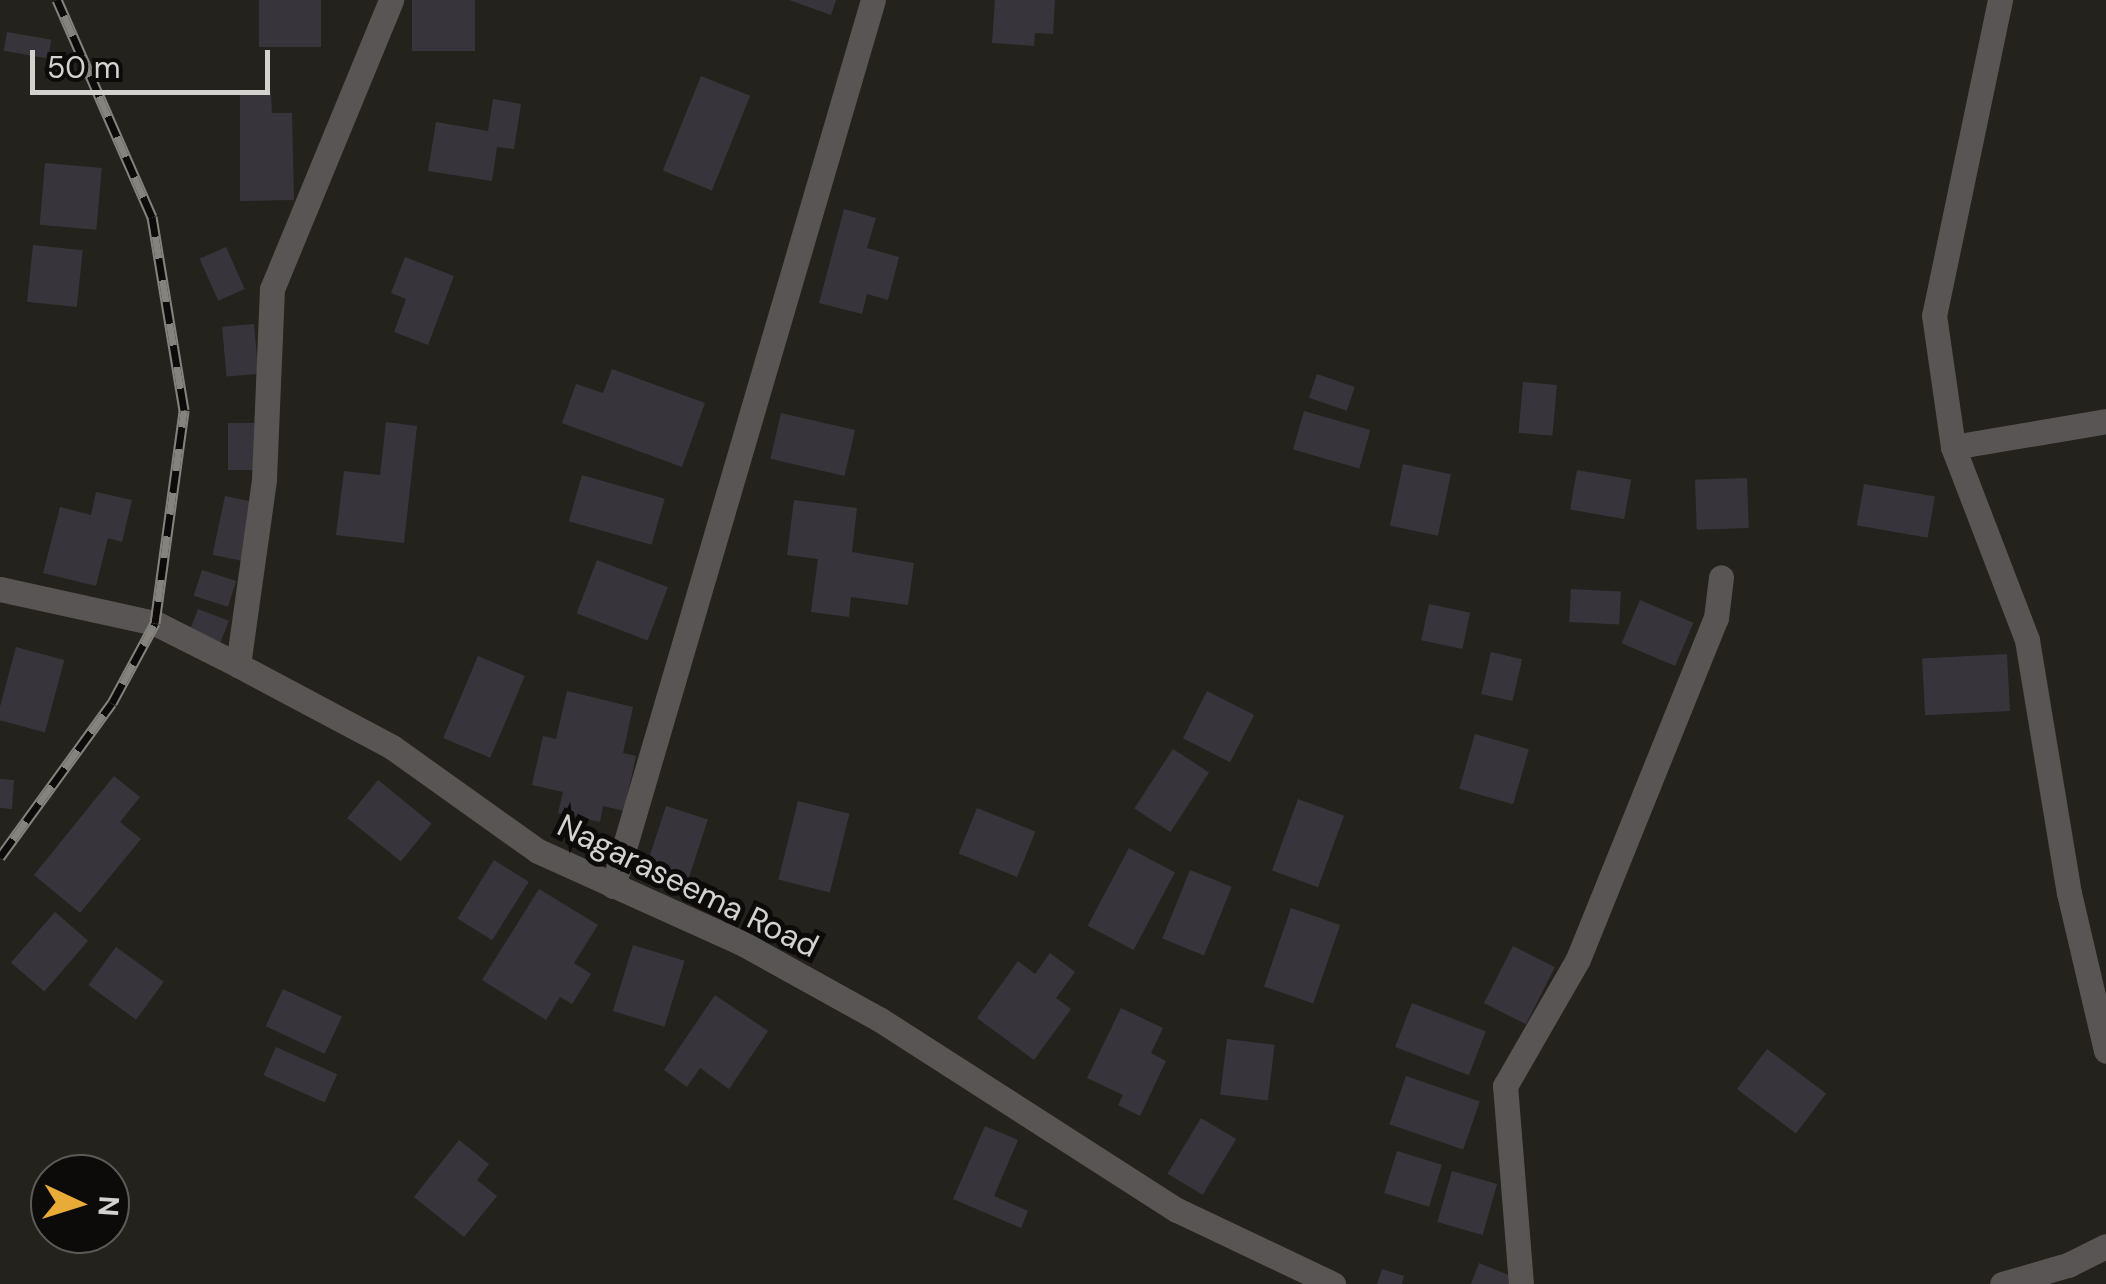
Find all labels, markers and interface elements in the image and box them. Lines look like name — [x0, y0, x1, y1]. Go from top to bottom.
scale bar — [35, 30, 275, 92]
text: 50 m — [47, 48, 121, 87]
street label: Nagaraseema Road — [551, 806, 825, 966]
north arrow — [30, 1154, 130, 1254]
text: N — [89, 1195, 128, 1217]

